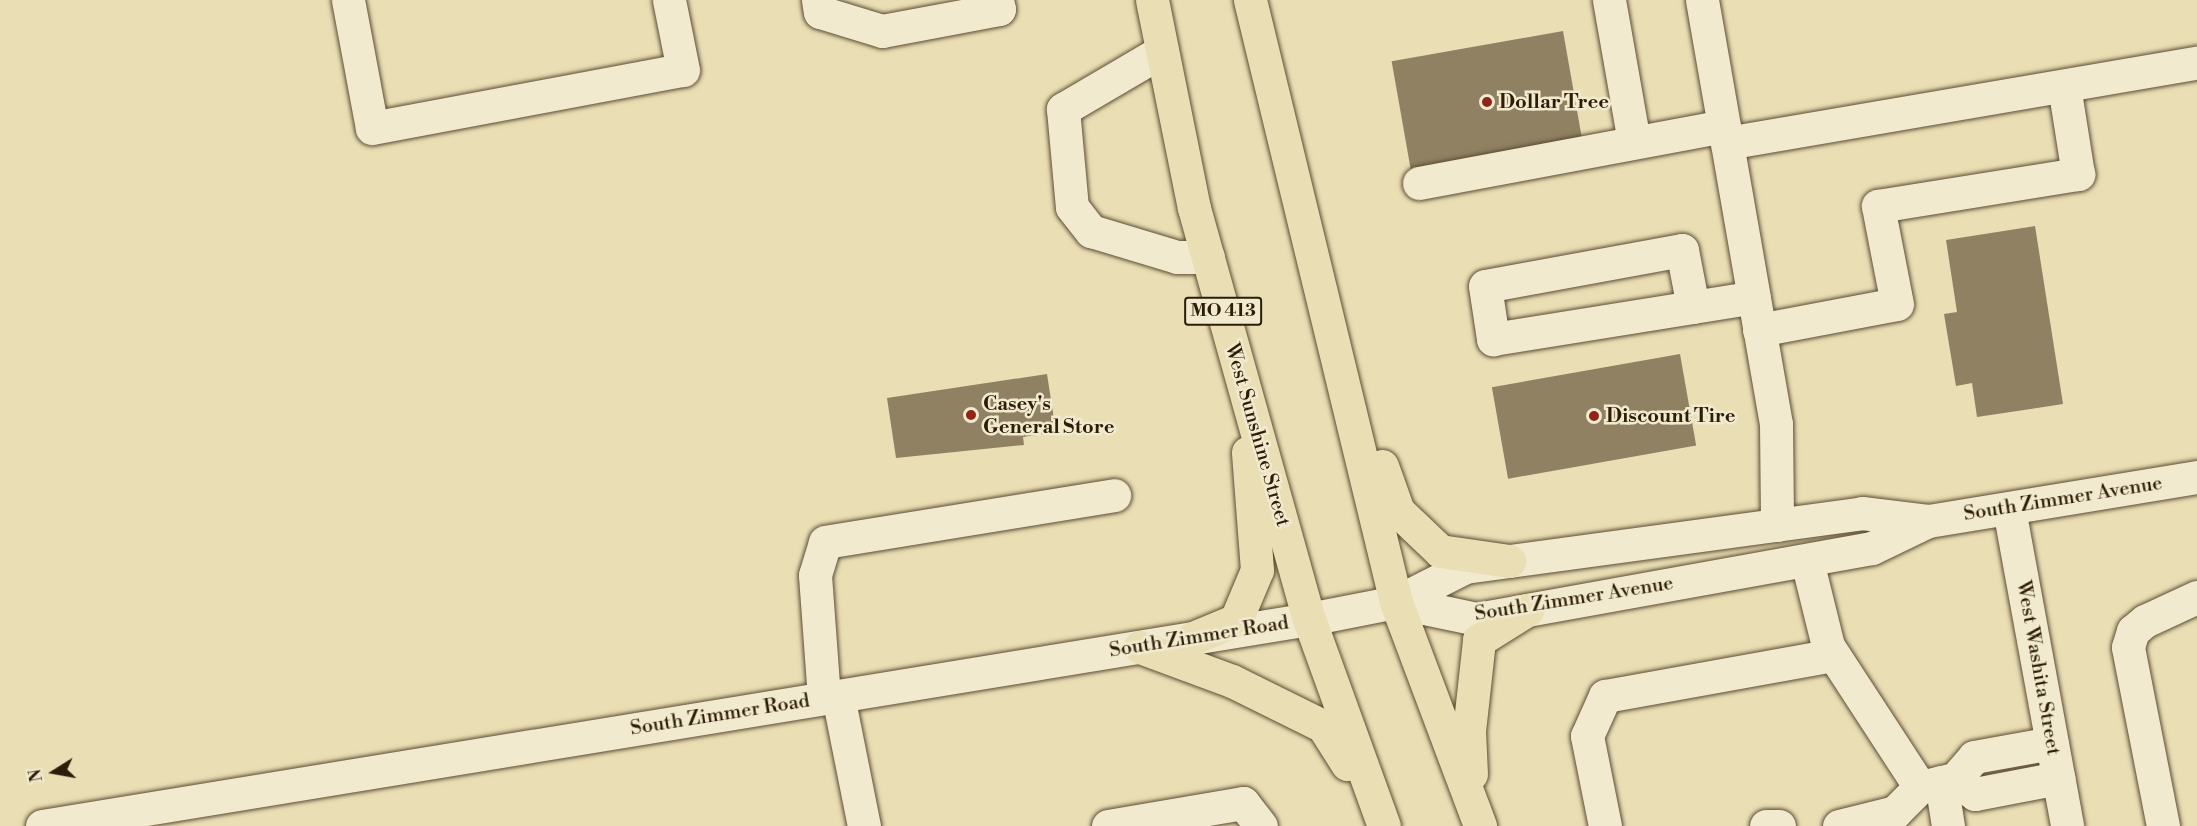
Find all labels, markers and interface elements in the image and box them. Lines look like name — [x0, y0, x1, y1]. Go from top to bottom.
place label: Dollar Tree — [1499, 90, 1609, 114]
marker: Dollar Tree — [1480, 95, 1494, 109]
road number: MO 413 — [1184, 296, 1262, 326]
street label: West Sunshine Street — [1219, 341, 1295, 529]
place label: Casey's General Store — [983, 392, 1114, 439]
place label: Discount Tire — [1606, 404, 1735, 428]
marker: Casey's General Store — [964, 408, 978, 422]
marker: Discount Tire — [1587, 409, 1601, 423]
street label: South Zimmer Avenue — [1962, 471, 2164, 527]
street label: South Zimmer Avenue — [1473, 571, 1675, 627]
street label: West Washita Street — [2011, 579, 2065, 757]
street label: South Zimmer Road — [1108, 611, 1290, 663]
street label: South Zimmer Road — [629, 689, 811, 741]
north arrow — [24, 742, 84, 802]
text: N — [25, 767, 47, 784]

